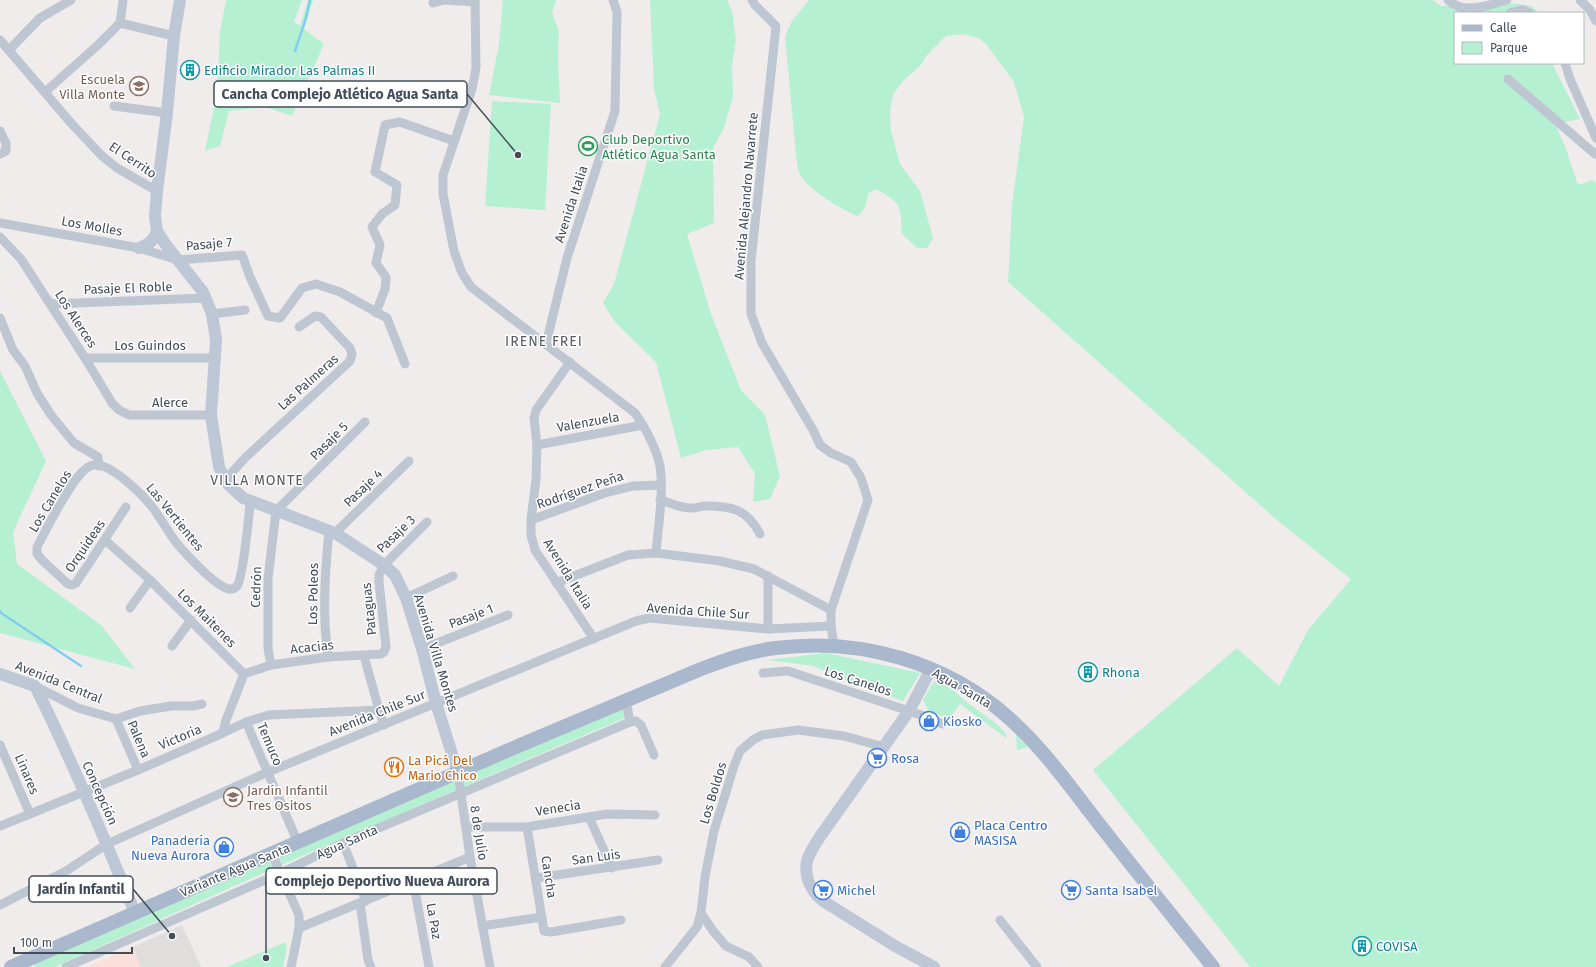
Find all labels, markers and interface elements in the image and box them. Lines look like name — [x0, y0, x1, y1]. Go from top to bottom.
legend — [1454, 12, 1584, 64]
text: Calle — [1490, 21, 1517, 35]
text: Parque — [1490, 41, 1528, 55]
building icon: Edificio Mirador Las Palmas II — [179, 59, 201, 81]
place label: Edificio Mirador Las Palmas II — [204, 63, 375, 78]
place label: Escuela Villa Monte — [59, 72, 125, 102]
school or university icon: Escuela Villa Monte — [128, 75, 150, 97]
callout: Cancha Complejo Atlético Agua Santa — [214, 81, 467, 107]
text: Cancha Complejo Atlético Agua Santa — [222, 86, 459, 103]
street label: Avenida Alejandro Navarrete — [731, 112, 761, 280]
place label: Club Deportivo Atlético Agua Santa — [602, 132, 716, 162]
sports icon: Club Deportivo Atlético Agua Santa — [577, 135, 599, 157]
street label: El Cerrito — [106, 139, 160, 181]
street label: Avenida Italia — [551, 163, 591, 245]
street label: Los Molles — [60, 213, 124, 239]
street label: Pasaje 7 — [185, 234, 233, 254]
street label: Pasaje El Roble — [83, 279, 173, 297]
street label: Los Alerces — [52, 288, 100, 350]
district label: IRENE FREI — [505, 333, 583, 350]
street label: Los Guindos — [114, 338, 186, 353]
street label: Las Palmeras — [275, 351, 341, 413]
street label: Alerce — [152, 395, 188, 410]
street label: Valenzuela — [556, 409, 620, 435]
street label: Pasaje 5 — [307, 419, 351, 463]
street label: Pasaje 4 — [341, 466, 385, 510]
street label: Los Canelos — [26, 467, 74, 535]
street label: Rodríguez Peña — [535, 468, 625, 512]
district label: VILLA MONTE — [210, 472, 304, 489]
street label: Las Vertientes — [143, 480, 207, 554]
street label: Pasaje 3 — [374, 512, 418, 556]
street label: Orquideas — [62, 517, 108, 575]
street label: Avenida Italia — [540, 536, 596, 612]
street label: Los Poleos — [305, 563, 321, 625]
street label: Cedrón — [248, 566, 264, 608]
street label: Pataguas — [359, 582, 379, 636]
street label: Los Maitenes — [175, 586, 239, 650]
street label: Avenida Villa Montes — [411, 592, 461, 714]
street label: Avenida Chile Sur — [646, 600, 750, 622]
street label: Pasaje 1 — [447, 601, 495, 631]
street label: Acacias — [290, 637, 334, 657]
street label: Avenida Central — [13, 658, 105, 706]
building icon: Rhona — [1077, 661, 1099, 683]
street label: Los Canelos — [823, 663, 893, 699]
street label: Agua Santa — [930, 665, 994, 711]
place label: Rhona — [1102, 665, 1140, 680]
street label: Avenida Chile Sur — [327, 687, 427, 739]
shop icon: Kiosko — [918, 710, 940, 732]
place label: Kiosko — [943, 714, 982, 729]
street label: Palena — [124, 718, 154, 760]
street label: Temuco — [254, 720, 286, 768]
street label: Victoria — [156, 721, 204, 753]
supermarket icon: Rosa — [866, 747, 888, 769]
street label: Linares — [12, 751, 42, 797]
place label: Rosa — [891, 751, 919, 766]
place label: La Picá Del Mario Chico — [408, 753, 477, 783]
restaurant icon: La Picá Del Mario Chico — [383, 756, 405, 778]
street label: Concepción — [79, 759, 121, 827]
street label: Los Boldos — [696, 760, 730, 826]
place label: Jardín Infantil Tres Ositos — [247, 783, 328, 813]
school or university icon: Jardín Infantil Tres Ositos — [222, 786, 244, 808]
street label: Venecia — [534, 797, 582, 819]
street label: 8 de Julio — [467, 804, 491, 862]
place label: Placa Centro MASISA — [974, 818, 1047, 848]
shop icon: Placa Centro MASISA — [949, 821, 971, 843]
street label: Agua Santa — [314, 822, 380, 862]
place label: Panadería Nueva Aurora — [131, 833, 210, 863]
shop icon: Panadería Nueva Aurora — [213, 836, 235, 858]
street label: Variante Agua Santa — [178, 840, 292, 900]
street label: San Luis — [571, 846, 621, 868]
street label: Cancha — [538, 855, 560, 899]
callout: Complejo Deportivo Nueva Aurora — [266, 868, 497, 894]
text: Complejo Deportivo Nueva Aurora — [274, 873, 490, 890]
callout: Jardín Infantil — [29, 876, 133, 902]
supermarket icon: Michel — [812, 879, 834, 901]
supermarket icon: Santa Isabel — [1060, 879, 1082, 901]
text: Jardín Infantil — [36, 881, 126, 898]
place label: Michel — [837, 883, 876, 898]
place label: Santa Isabel — [1085, 883, 1158, 898]
street label: La Paz — [423, 902, 445, 941]
scale bar — [14, 929, 132, 955]
building icon: COVISA — [1351, 935, 1373, 957]
text: 100 m — [20, 936, 52, 950]
place label: COVISA — [1376, 939, 1418, 954]

